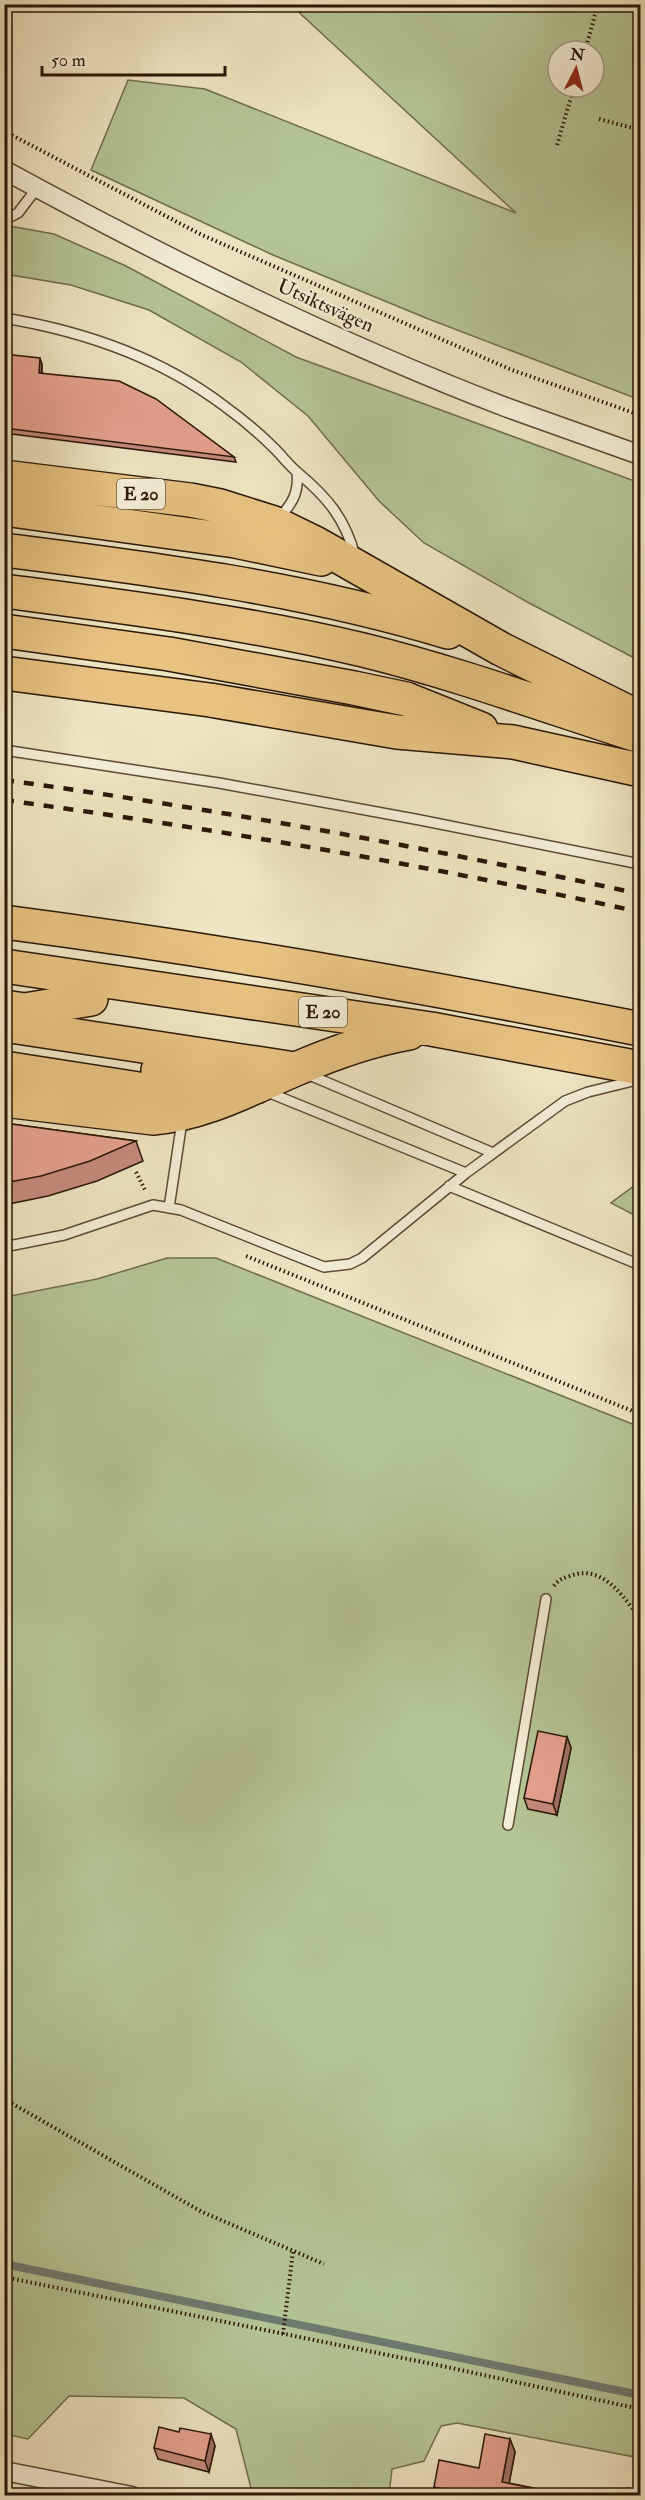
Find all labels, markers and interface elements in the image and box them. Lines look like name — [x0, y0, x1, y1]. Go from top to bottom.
scale bar — [42, 39, 225, 77]
north arrow — [546, 39, 606, 99]
text: N — [568, 44, 586, 66]
text: 50 m — [51, 49, 86, 72]
street label: Utsiktsvägen — [274, 273, 378, 338]
road number: E 20 — [117, 479, 165, 509]
road number: E 20 — [299, 997, 347, 1027]

